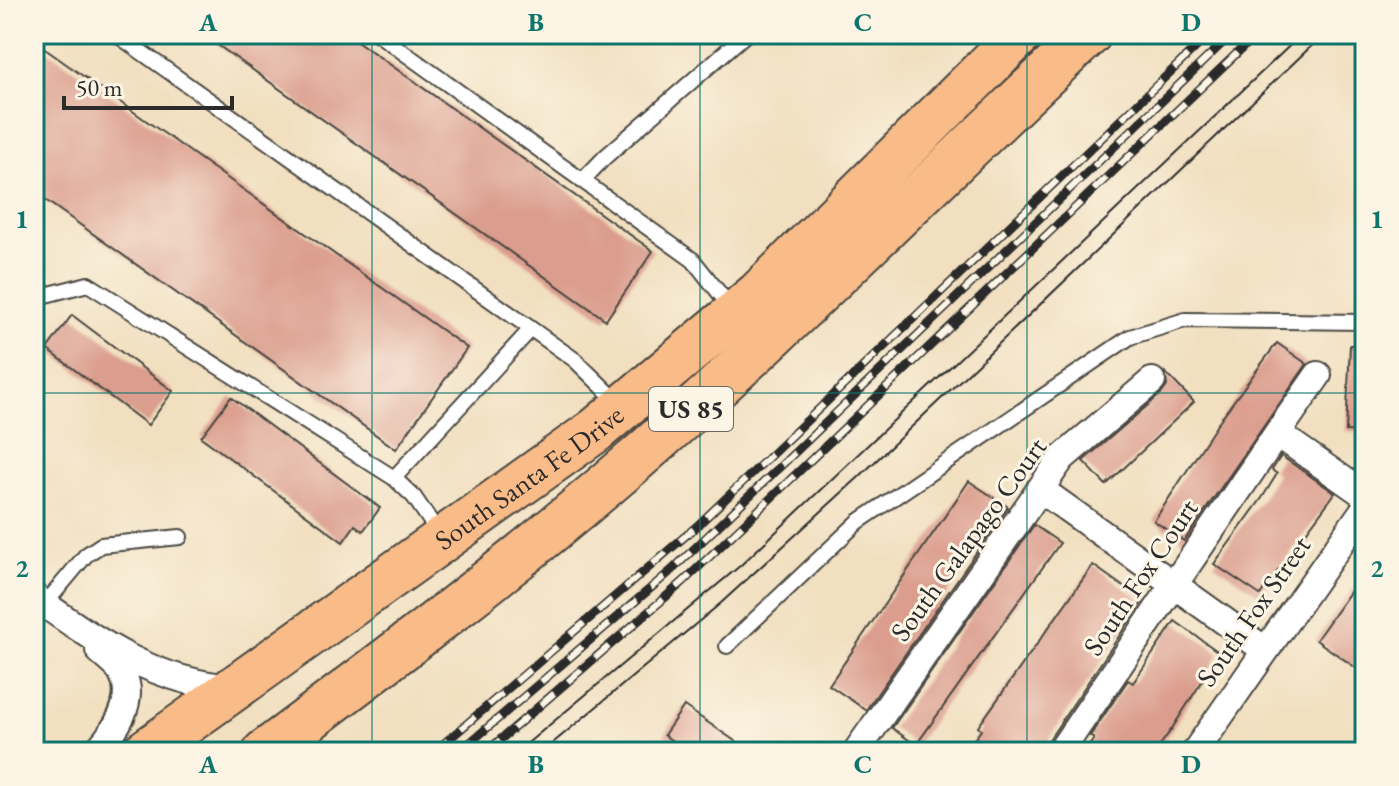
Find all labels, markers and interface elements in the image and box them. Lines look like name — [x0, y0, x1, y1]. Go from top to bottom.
text: A — [198, 5, 218, 39]
text: B — [528, 5, 544, 39]
text: C — [854, 5, 872, 39]
text: D — [1181, 5, 1201, 39]
scale bar — [64, 60, 232, 110]
text: 50 m — [76, 72, 123, 103]
text: 1 — [15, 202, 29, 236]
text: 1 — [1370, 202, 1384, 236]
road number: US 85 — [649, 387, 733, 431]
street label: South Santa Fe Drive — [427, 397, 631, 558]
street label: South Galapago Court — [882, 430, 1054, 648]
street label: South Fox Court — [1074, 492, 1206, 662]
street label: South Fox Street — [1188, 528, 1318, 693]
text: 2 — [15, 551, 29, 585]
text: 2 — [1370, 551, 1384, 585]
text: A — [198, 747, 218, 781]
text: B — [528, 747, 544, 781]
text: C — [854, 747, 872, 781]
text: D — [1181, 747, 1201, 781]

